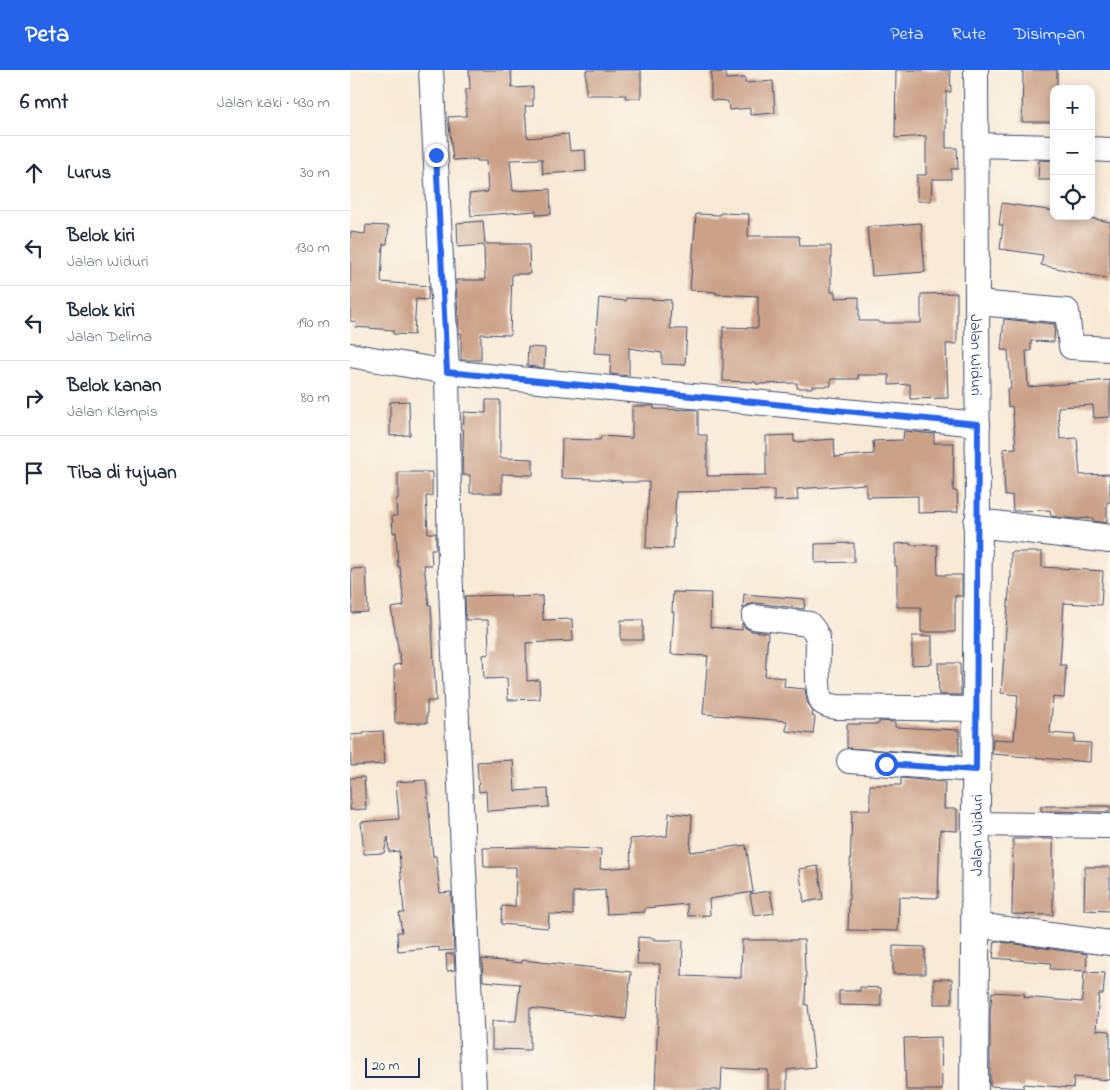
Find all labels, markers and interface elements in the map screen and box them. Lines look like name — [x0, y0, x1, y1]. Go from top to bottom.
text: Peta — [25, 18, 69, 53]
text: Peta — [890, 22, 923, 48]
text: Rute — [951, 22, 986, 48]
text: Disimpan — [1014, 22, 1085, 48]
map controls — [1050, 85, 1095, 220]
button: + — [1050, 85, 1095, 130]
text: 6 mnt — [20, 88, 68, 118]
text: Jalan kaki · 430 m — [217, 91, 330, 115]
button: − — [1050, 130, 1095, 175]
route end — [425, 144, 448, 167]
icon: ahead — [20, 159, 48, 187]
text: Lurus — [67, 160, 111, 187]
text: 30 m — [300, 161, 330, 185]
button: locate — [1050, 175, 1095, 220]
text: Belok kiri — [67, 223, 135, 250]
icon: left — [20, 234, 48, 262]
text: 130 m — [295, 236, 330, 260]
text: Jalan Widuri — [67, 250, 149, 274]
text: Belok kiri — [67, 298, 135, 325]
icon: left — [20, 309, 48, 337]
text: 190 m — [297, 311, 330, 335]
street label: Jalan Widuri — [963, 314, 987, 396]
text: Jalan Delima — [67, 325, 152, 349]
text: Belok kanan — [67, 373, 161, 400]
icon: right — [20, 384, 48, 412]
text: 80 m — [301, 386, 330, 410]
text: Jalan Klampis — [67, 400, 158, 424]
icon: arrive — [20, 459, 48, 487]
text: Tiba di tujuan — [67, 460, 177, 487]
route start — [875, 753, 898, 776]
street label: Jalan Widuri — [966, 794, 990, 876]
scale bar — [365, 1055, 420, 1078]
text: 20 m — [372, 1056, 399, 1077]

